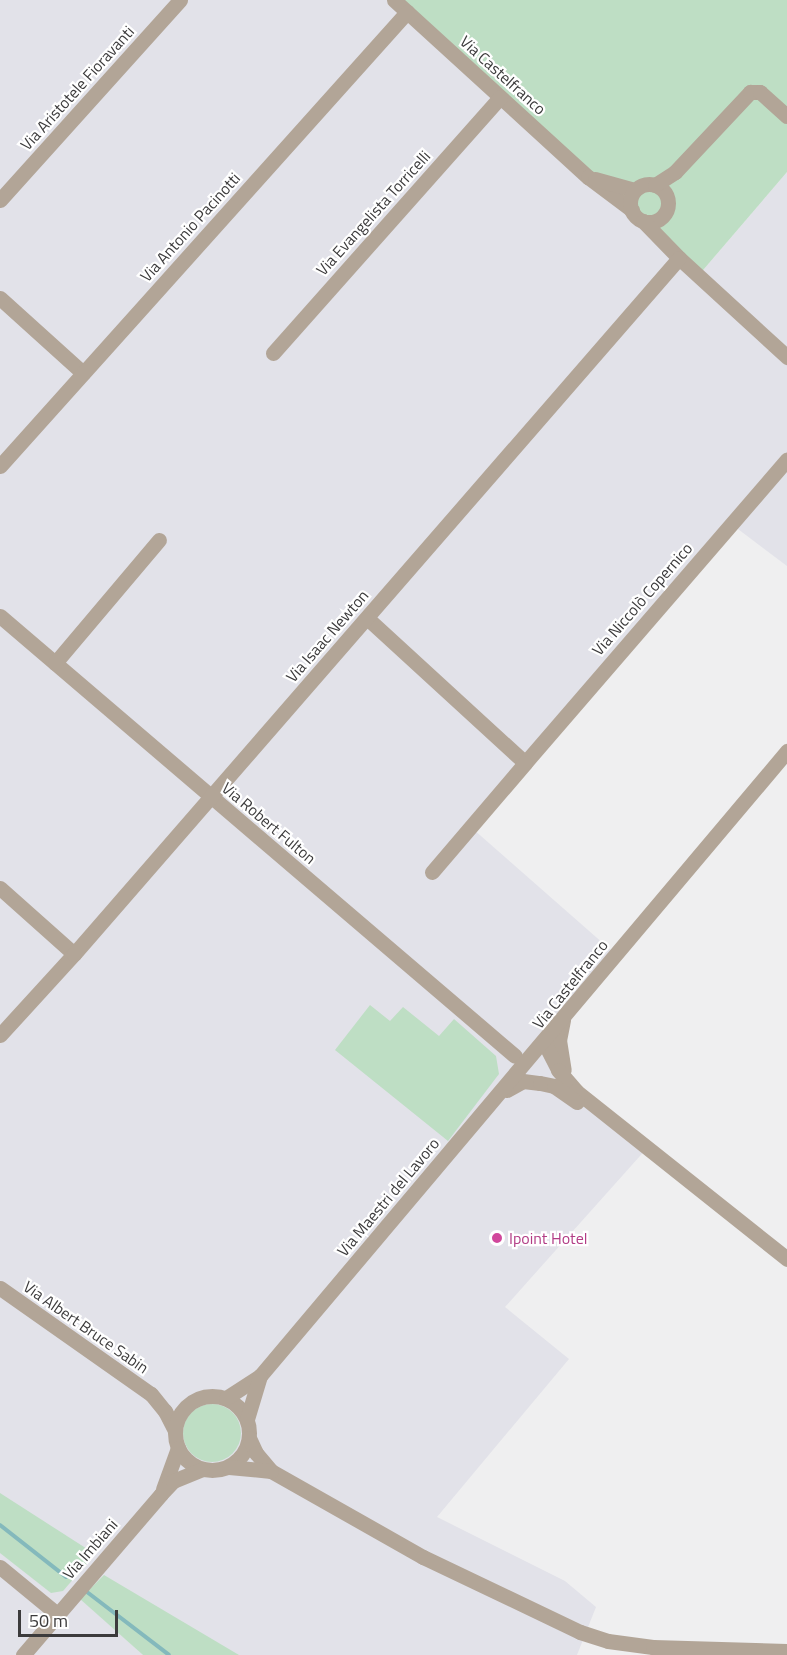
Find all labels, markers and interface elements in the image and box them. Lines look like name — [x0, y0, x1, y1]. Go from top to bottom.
street label: Via Aristotele Fioravanti — [16, 22, 138, 154]
street label: Via Castelfranco — [456, 32, 550, 118]
street label: Via Evangelista Torricelli — [312, 147, 434, 279]
street label: Via Antonio Pacinotti — [136, 168, 244, 286]
street label: Via Niccolò Copernico — [588, 539, 696, 659]
street label: Via Isaac Newton — [282, 586, 372, 686]
street label: Via Robert Fulton — [218, 778, 320, 868]
street label: Via Castelfranco — [528, 936, 612, 1032]
street label: Via Maestri del Lavoro — [333, 1134, 443, 1260]
place label: Ipoint Hotel — [509, 1228, 587, 1248]
marker: Ipoint Hotel — [490, 1231, 504, 1245]
street label: Via Albert Bruce Sabin — [20, 1277, 152, 1377]
street label: Via Imbiani — [59, 1515, 121, 1583]
scale bar — [21, 1598, 122, 1636]
text: 50 m — [29, 1607, 68, 1634]

